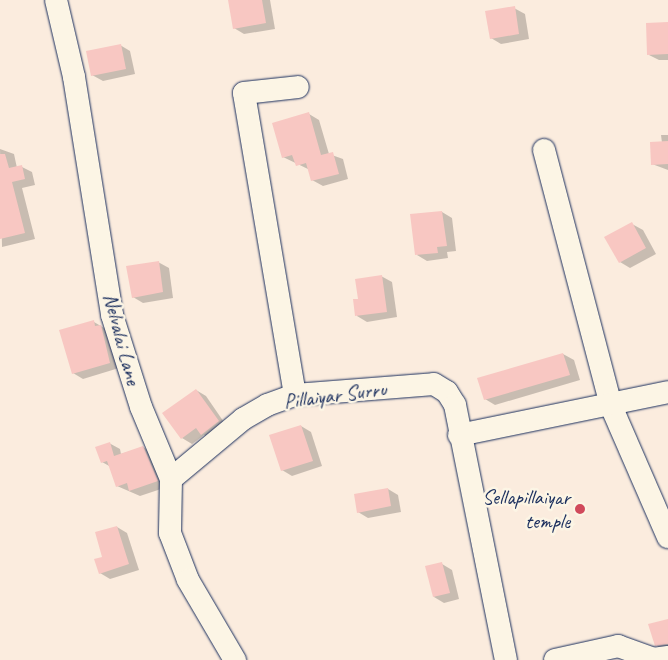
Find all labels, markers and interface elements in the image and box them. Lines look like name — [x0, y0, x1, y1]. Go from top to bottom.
street label: Nelvalai Lane — [98, 290, 146, 388]
street label: Pillaiyar Surru — [282, 376, 388, 414]
place label: Sellapillaiyar temple — [482, 484, 570, 534]
marker: Sellapillaiyar temple — [574, 503, 586, 515]

